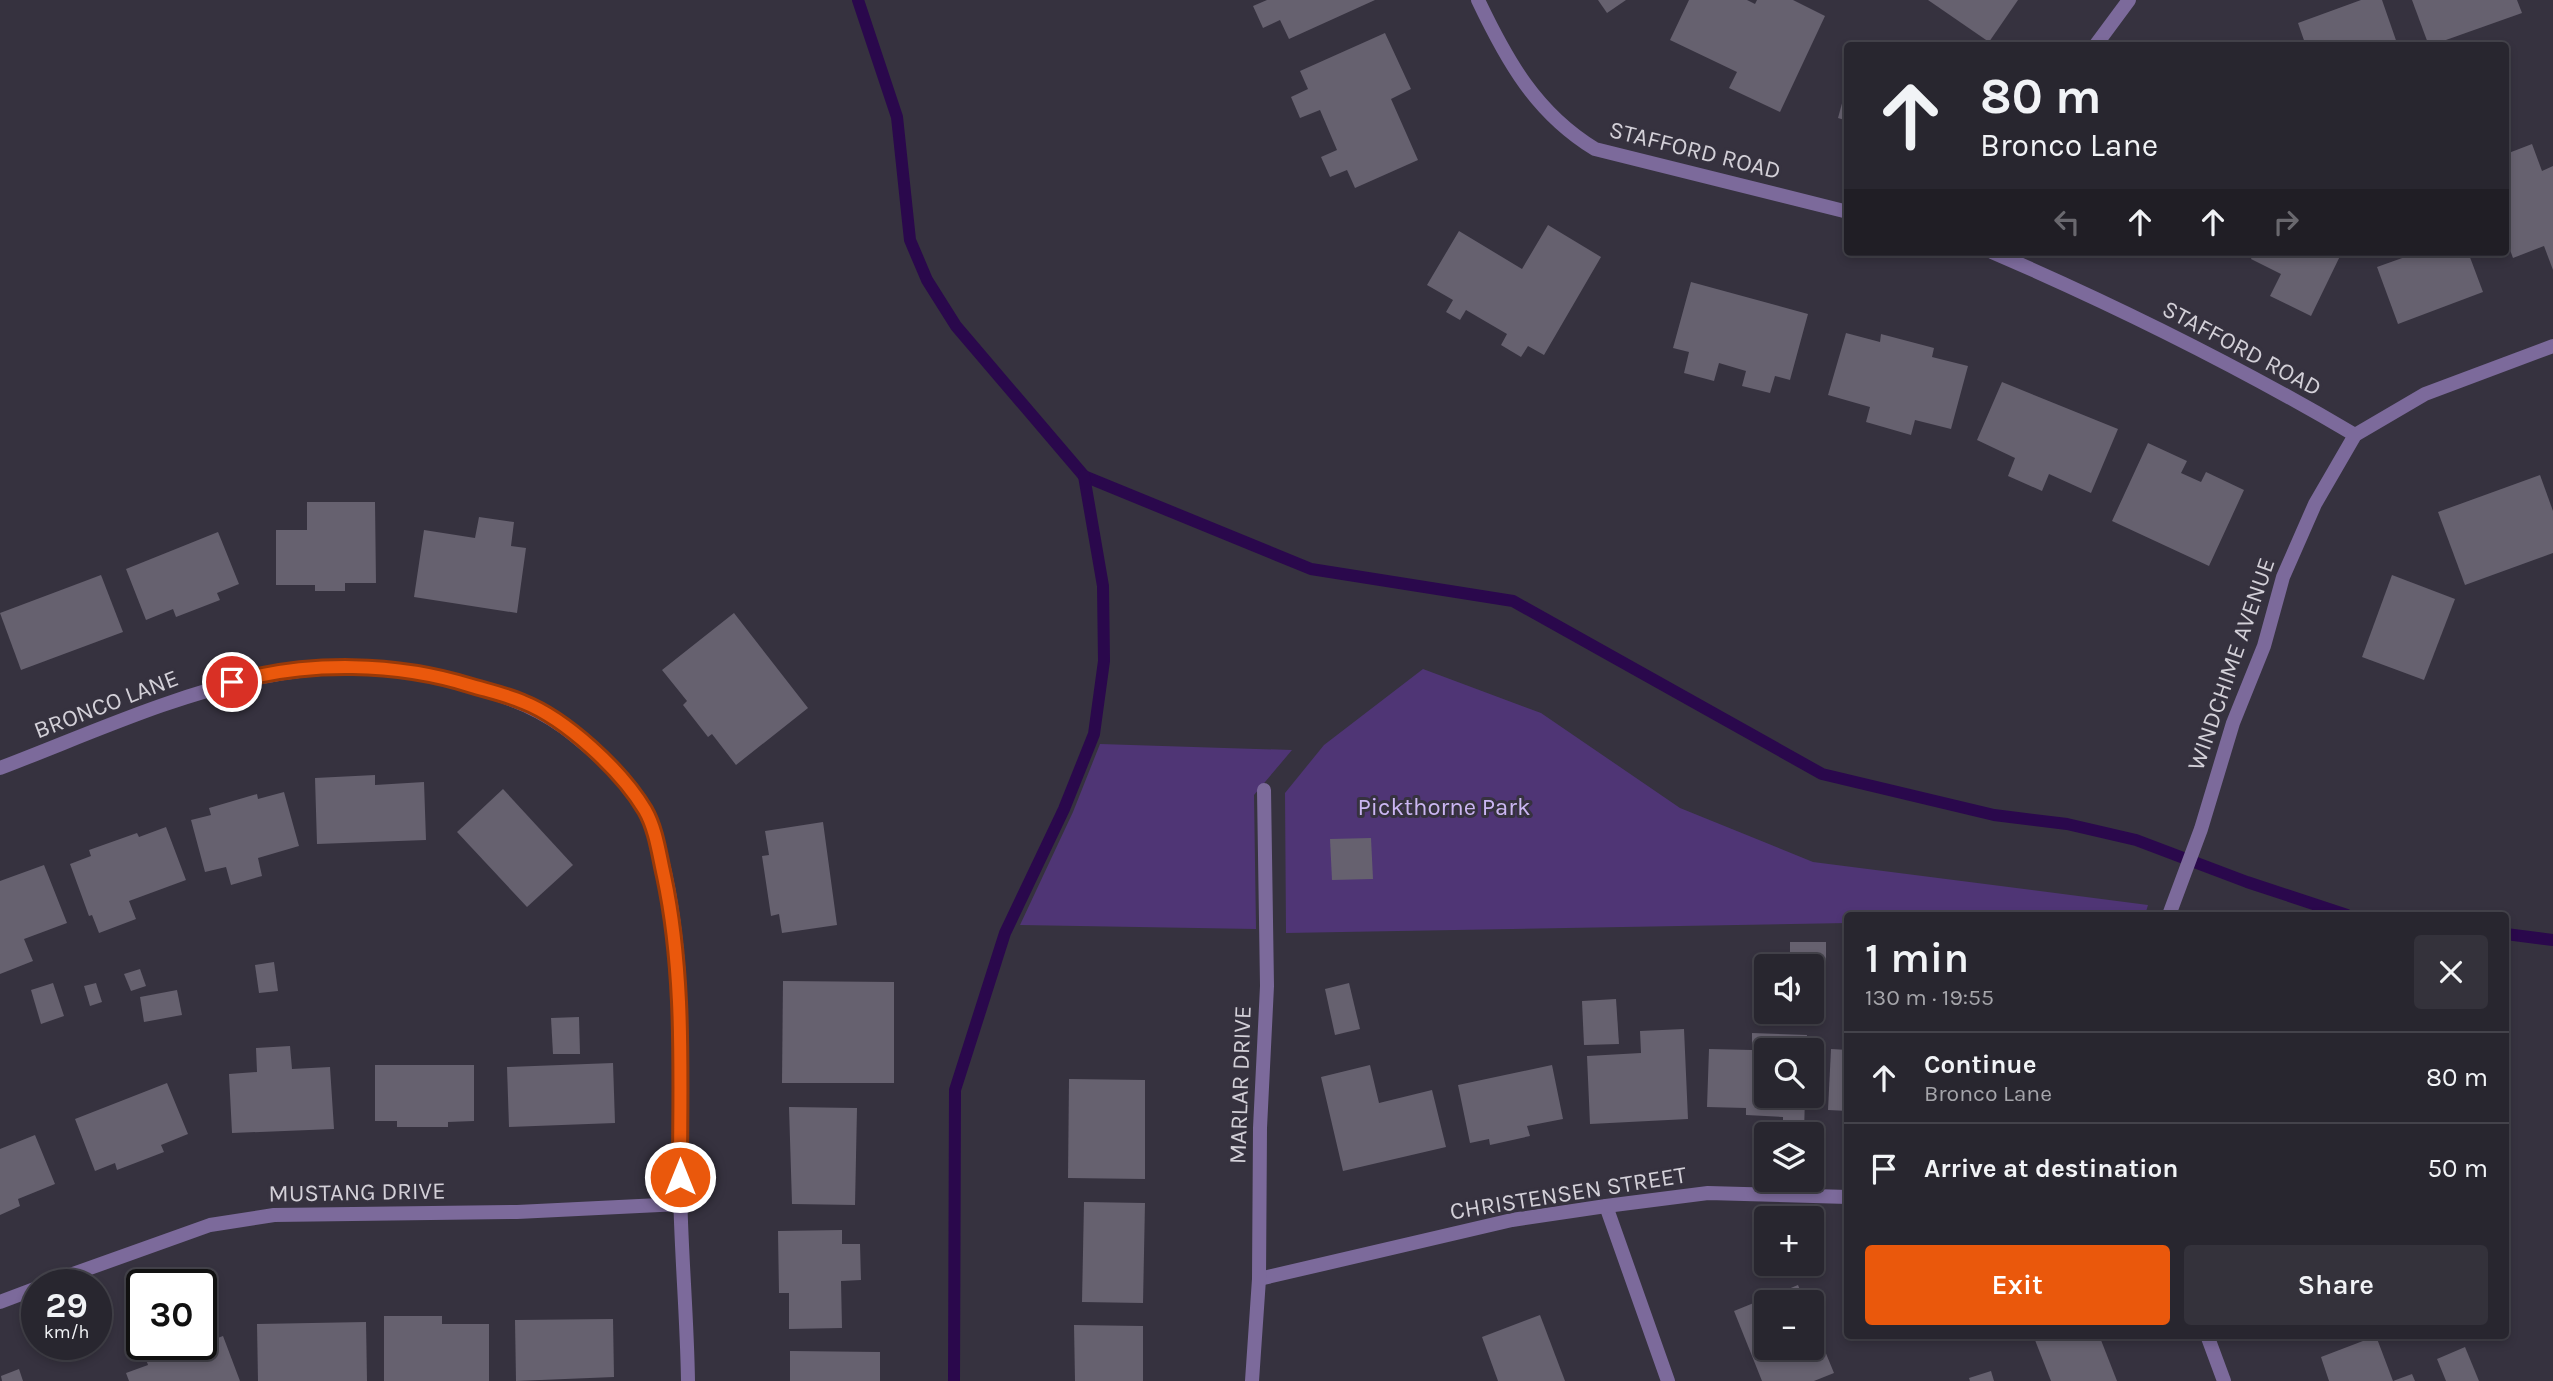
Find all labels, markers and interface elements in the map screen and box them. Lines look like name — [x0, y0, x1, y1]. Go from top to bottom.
text: 80 m — [1980, 68, 2102, 125]
icon: ahead — [1865, 70, 1956, 161]
street label: STAFFORD ROAD — [1606, 115, 1784, 185]
text: Bronco Lane — [1980, 127, 2158, 164]
icon: left — [2048, 203, 2086, 241]
icon: ahead — [2121, 203, 2159, 241]
icon: ahead — [2194, 203, 2232, 241]
icon: right — [2267, 203, 2305, 241]
street label: STAFFORD ROAD — [2158, 294, 2326, 402]
street label: WINDCHIME AVENUE — [2181, 554, 2281, 774]
pin — [202, 652, 262, 712]
icon: arrive — [213, 663, 251, 701]
street label: BRONCO LANE — [30, 664, 182, 744]
park label: Pickthorne Park — [1358, 793, 1530, 821]
text: 1 min — [1865, 933, 1969, 983]
button: close — [2414, 935, 2488, 1009]
map controls — [1754, 954, 1824, 1360]
button: sound — [1754, 954, 1824, 1024]
text: 130 m · 19:55 — [1865, 984, 1994, 1011]
street label: MARLAR DRIVE — [1223, 1005, 1257, 1165]
button: search — [1754, 1038, 1824, 1108]
text: Continue — [1924, 1049, 2036, 1080]
icon: ahead — [1865, 1059, 1903, 1097]
text: 80 m — [2426, 1062, 2488, 1093]
text: Bronco Lane — [1924, 1080, 2052, 1107]
button: layers — [1754, 1122, 1824, 1192]
position arrow — [643, 1140, 717, 1214]
icon: arrive — [1865, 1150, 1903, 1188]
text: Arrive at destination — [1924, 1153, 2178, 1184]
text: 50 m — [2427, 1153, 2488, 1184]
street label: CHRISTENSEN STREET — [1448, 1160, 1688, 1226]
street label: MUSTANG DRIVE — [268, 1176, 446, 1208]
button: + — [1754, 1206, 1824, 1276]
button: Exit — [1865, 1245, 2170, 1325]
button: Share — [2184, 1245, 2488, 1325]
speed limit sign: 30 — [126, 1269, 217, 1360]
text: 29 — [45, 1285, 88, 1326]
button: − — [1754, 1290, 1824, 1360]
text: km/h — [44, 1321, 89, 1343]

